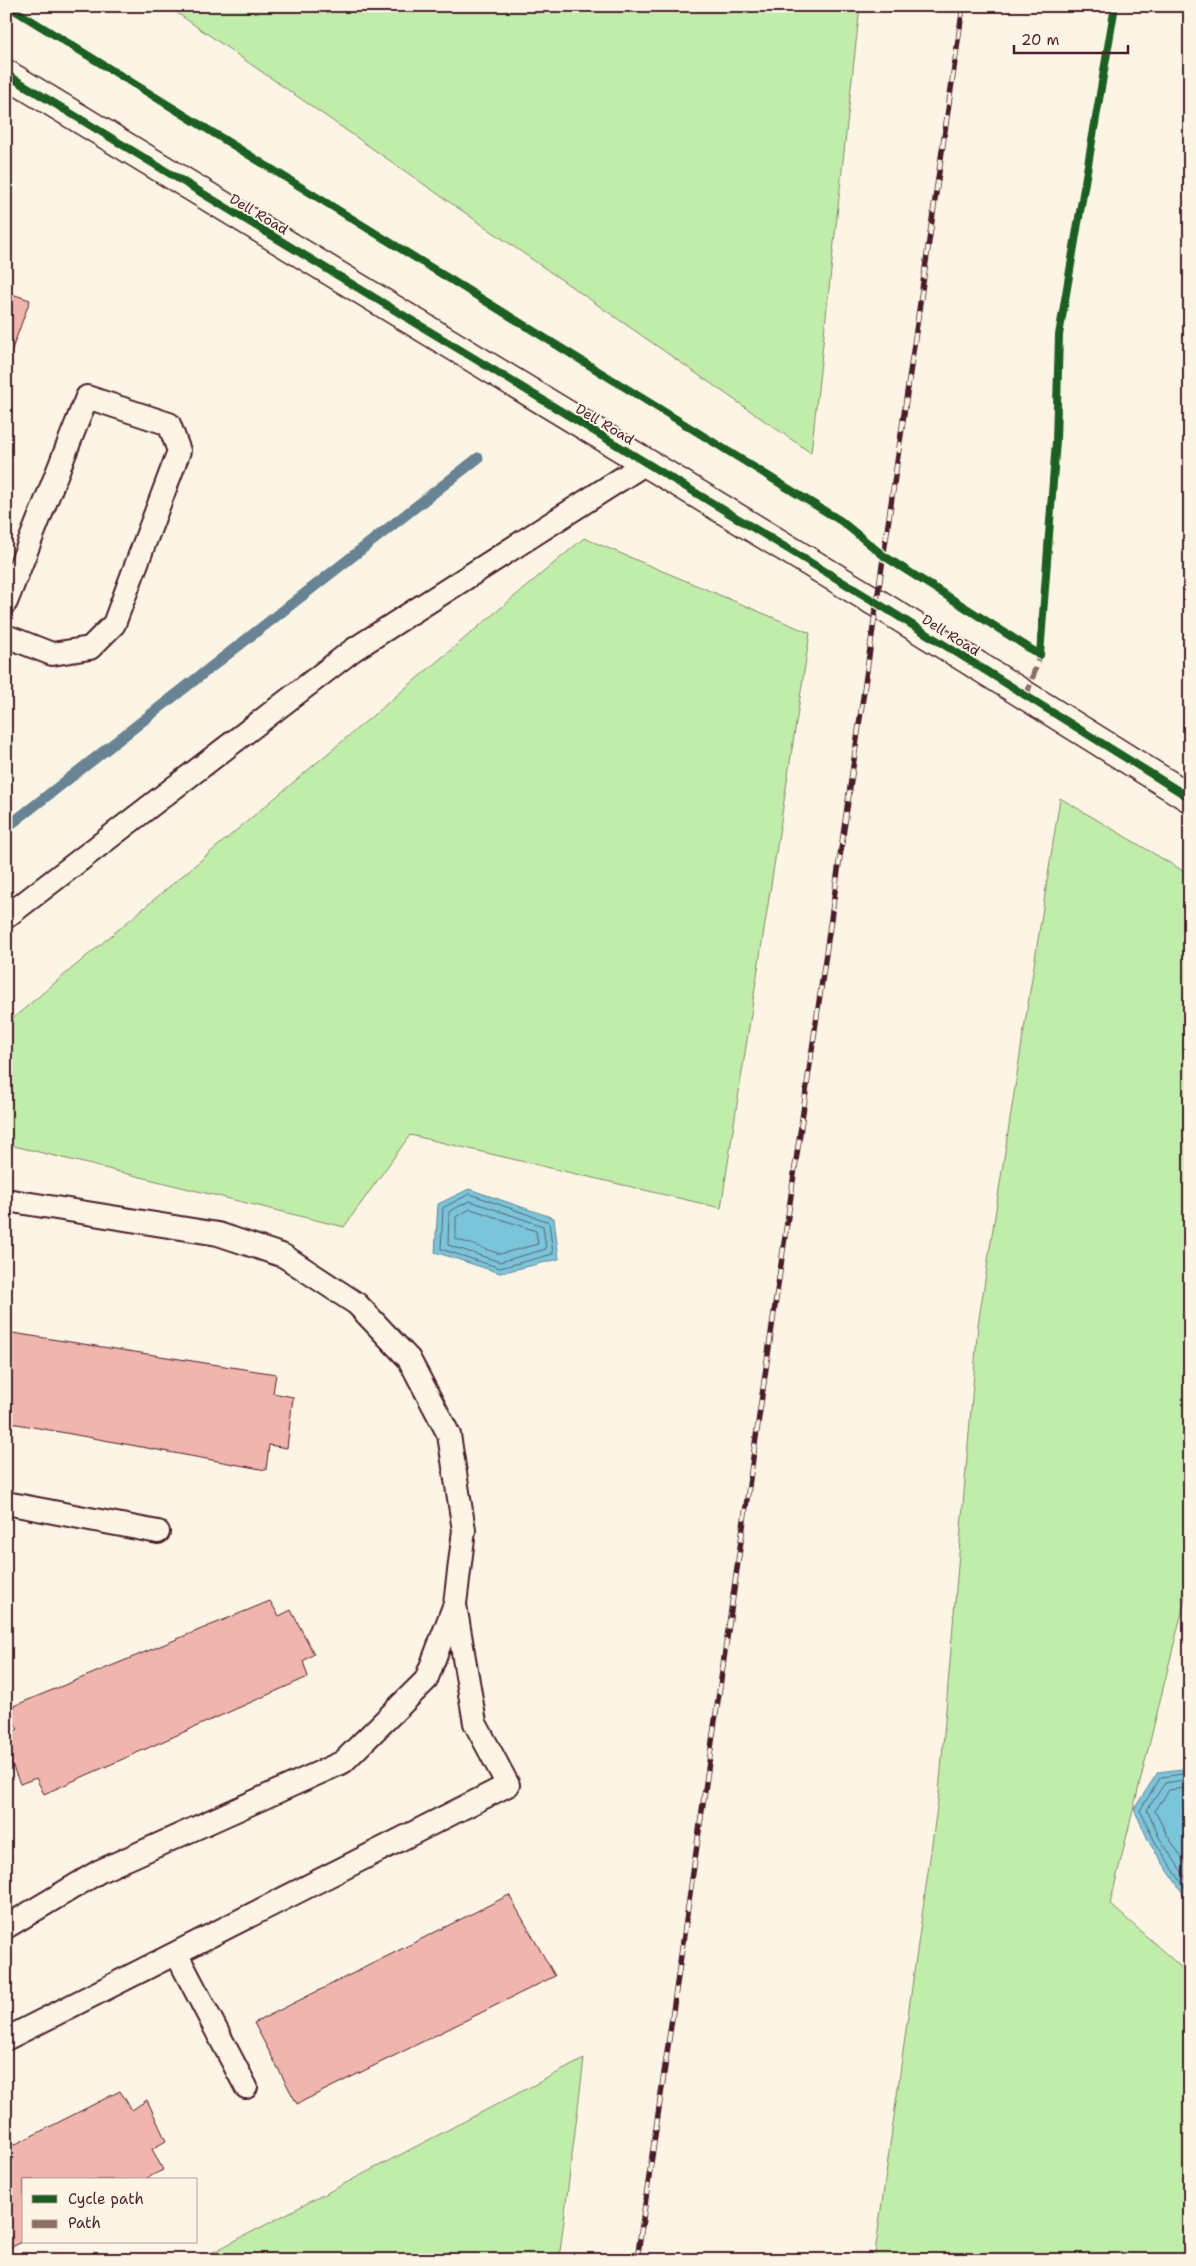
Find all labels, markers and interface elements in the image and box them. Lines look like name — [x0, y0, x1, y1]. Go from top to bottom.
scale bar — [1014, 22, 1127, 54]
text: 20 m — [1021, 30, 1060, 50]
street label: Dell Road — [226, 189, 292, 239]
street label: Dell Road — [572, 399, 638, 449]
street label: Dell Road — [919, 610, 984, 660]
legend — [22, 2178, 198, 2244]
text: Cycle path — [68, 2189, 144, 2209]
text: Path — [68, 2213, 101, 2233]

